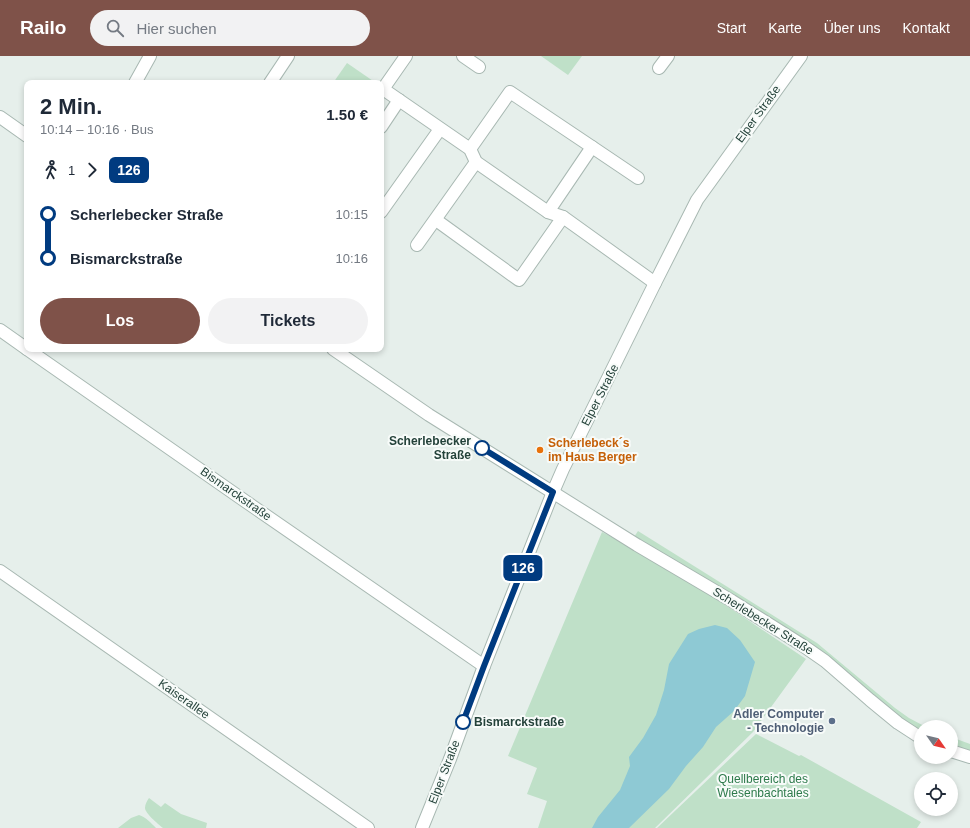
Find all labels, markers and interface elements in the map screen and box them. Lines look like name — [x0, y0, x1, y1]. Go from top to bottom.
search box — [90, 10, 370, 46]
text: Railo — [20, 17, 66, 38]
icon: search — [104, 17, 126, 39]
text: Hier suchen — [136, 20, 217, 37]
text: Start — [717, 20, 746, 36]
text: Karte — [768, 20, 802, 36]
text: Über uns — [824, 20, 881, 36]
text: Kontakt — [903, 20, 950, 36]
street label: Elper Straße — [733, 82, 784, 145]
text: 2 Min. — [40, 94, 102, 119]
text: 1.50 € — [326, 106, 368, 123]
text: 10:14 – 10:16 · Bus — [40, 122, 153, 137]
icon: walk — [40, 159, 62, 181]
icon: forward — [81, 159, 103, 181]
text: 126 — [117, 162, 141, 178]
text: 1 — [68, 163, 75, 178]
text: Scherlebecker Straße — [70, 206, 223, 223]
text: 10:15 — [335, 207, 368, 222]
text: Bismarckstraße — [70, 250, 183, 267]
text: 10:16 — [335, 251, 368, 266]
button: Los — [40, 298, 200, 344]
button: Tickets — [208, 298, 368, 344]
street label: Elper Straße — [578, 362, 622, 428]
place label: Scherlebecker Straße — [389, 434, 471, 462]
place label: Scherlebeck´s im Haus Berger — [548, 436, 637, 464]
marker: Scherlebecker Straße — [474, 440, 490, 456]
marker: Scherlebeck´s im Haus Berger — [535, 445, 545, 455]
street label: Bismarckstraße — [198, 464, 274, 524]
line badge: 126 — [500, 555, 546, 581]
text: 126 — [511, 560, 535, 576]
street label: Scherlebecker Straße — [710, 584, 816, 658]
street label: Kaiserallee — [156, 676, 213, 722]
place label: Adler Computer - Technologie — [733, 707, 824, 735]
marker: Bismarckstraße — [455, 714, 471, 730]
place label: Bismarckstraße — [474, 715, 564, 729]
marker: Adler Computer - Technologie — [827, 716, 837, 726]
north arrow — [914, 720, 958, 764]
map controls — [914, 720, 958, 816]
street label: Elper Straße — [425, 738, 463, 806]
park label: Quellbereich des Wiesenbachtales — [717, 772, 809, 800]
button: locate — [914, 772, 958, 816]

